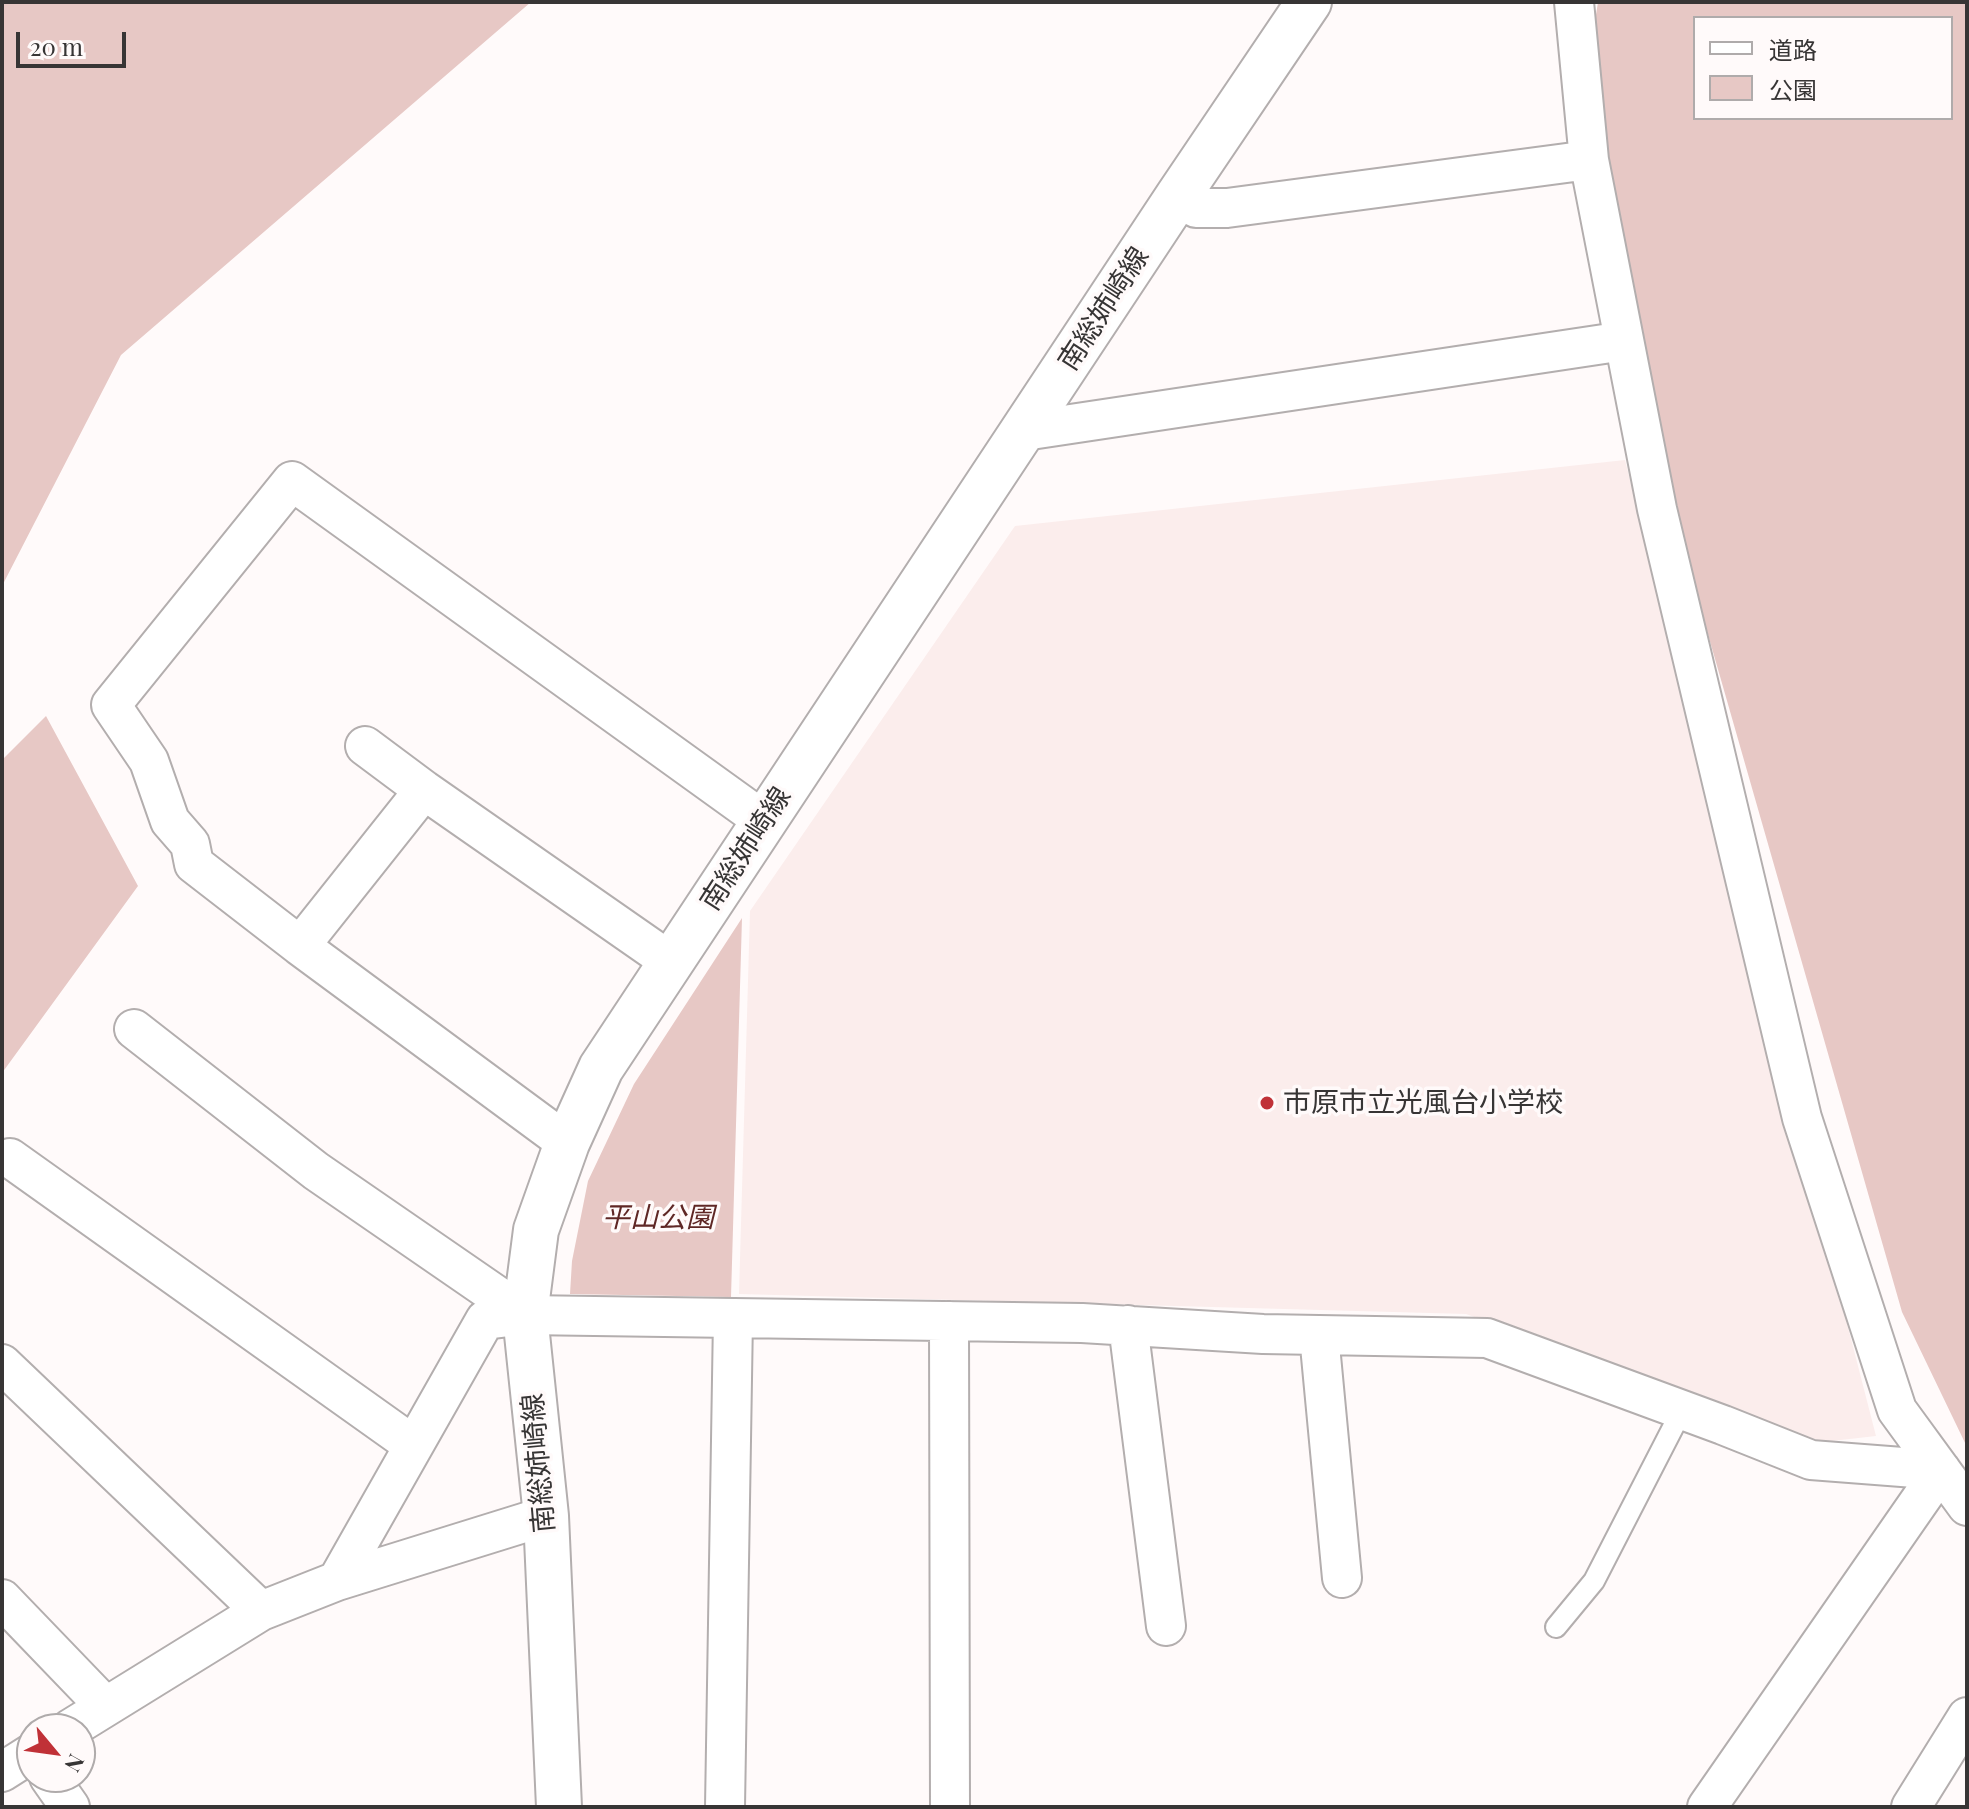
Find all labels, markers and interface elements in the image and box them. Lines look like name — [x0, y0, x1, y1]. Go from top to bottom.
scale bar — [20, 16, 130, 66]
legend — [1693, 16, 1953, 120]
text: 20 m — [30, 30, 83, 62]
text: 道路 — [1769, 33, 1817, 65]
text: 公園 — [1769, 73, 1817, 105]
street label: 南総姉崎線 — [1052, 241, 1156, 377]
street label: 南総姉崎線 — [694, 781, 798, 917]
place label: 市原市立光風台小学校 — [1283, 1086, 1563, 1120]
marker: 市原市立光風台小学校 — [1258, 1094, 1276, 1112]
park label: 平山公園 — [602, 1201, 714, 1235]
street label: 南総姉崎線 — [516, 1392, 562, 1534]
north arrow — [16, 1713, 96, 1793]
text: N — [58, 1749, 92, 1778]

